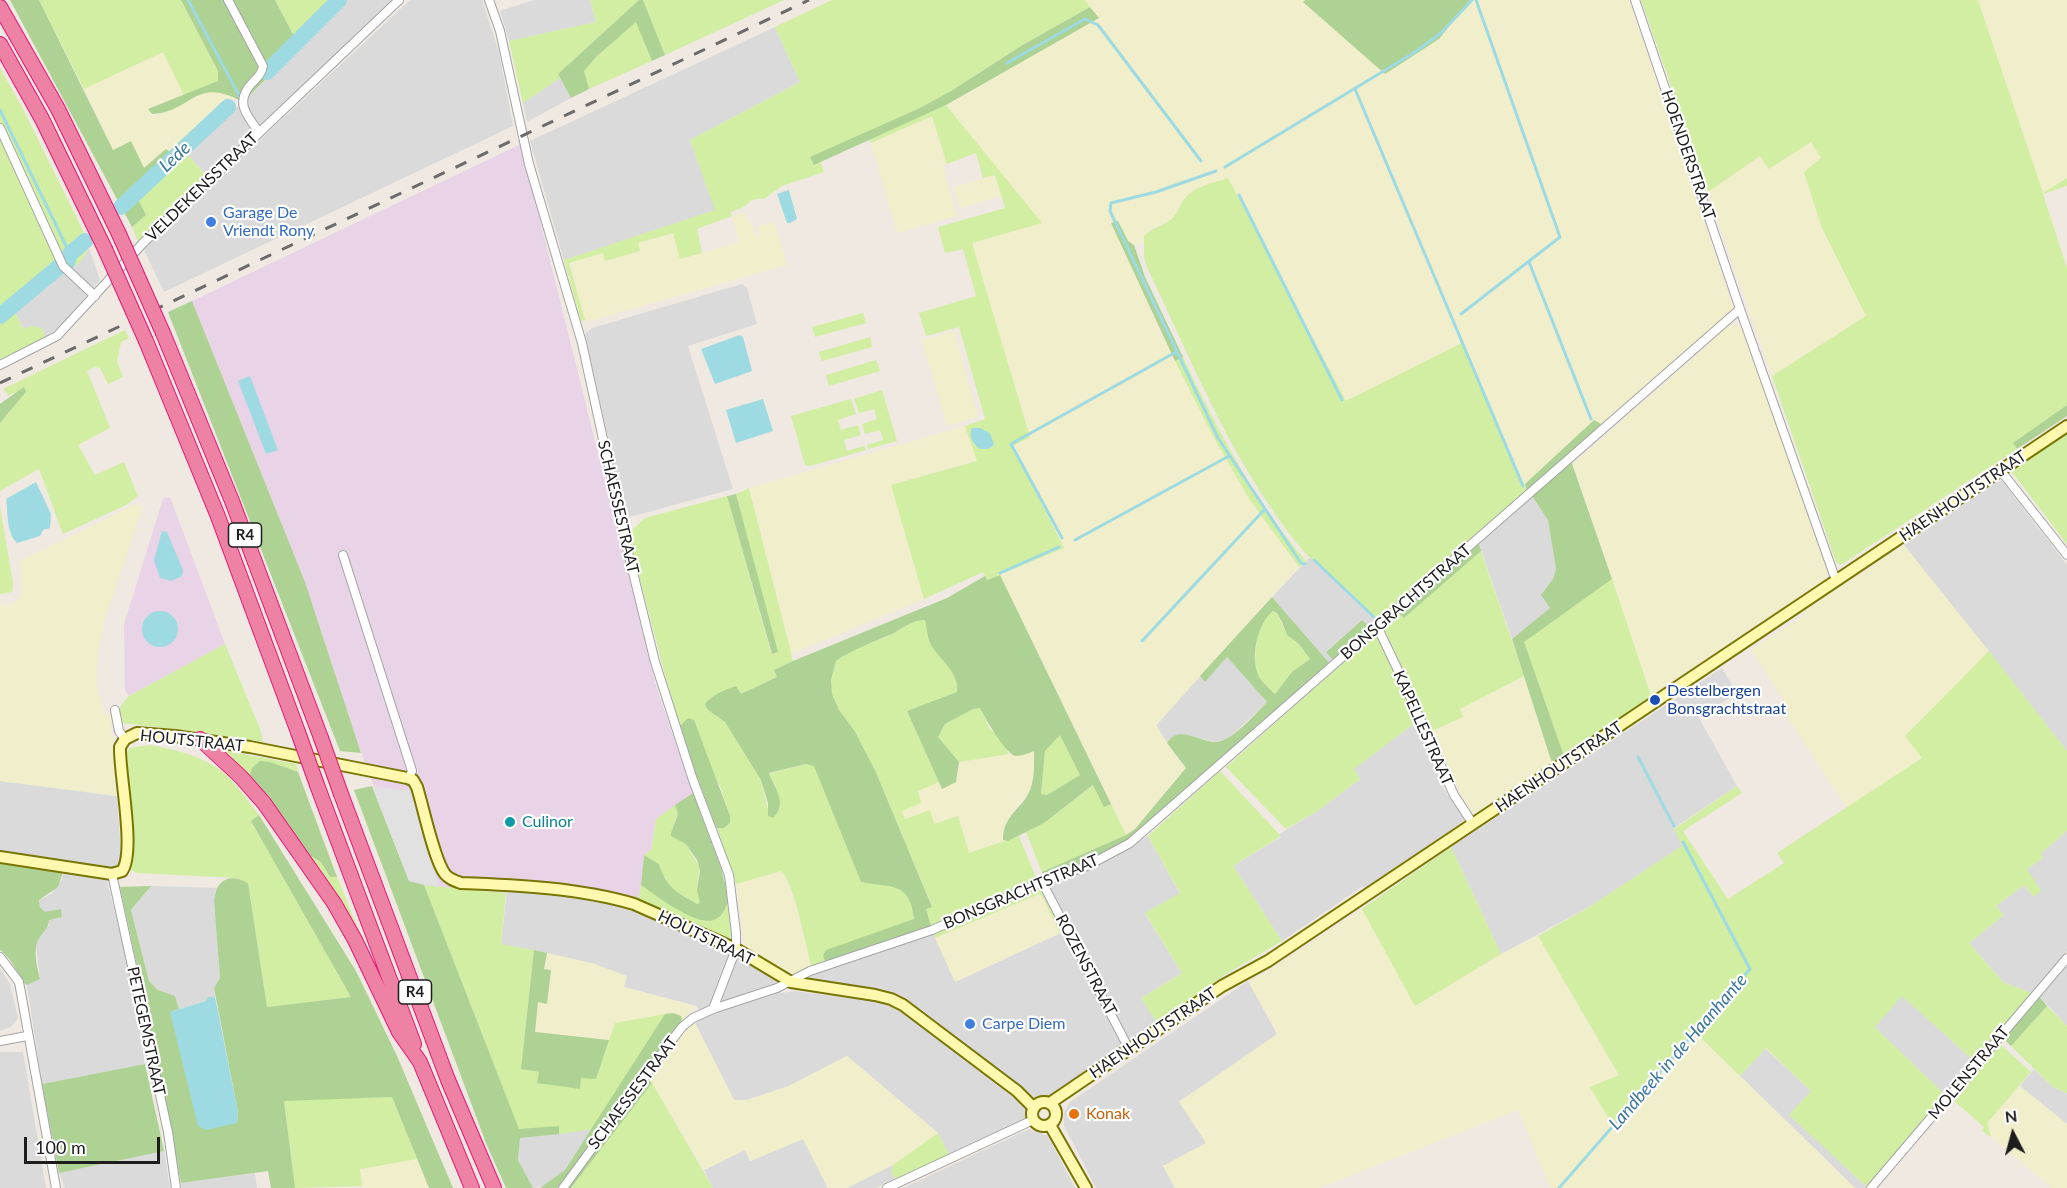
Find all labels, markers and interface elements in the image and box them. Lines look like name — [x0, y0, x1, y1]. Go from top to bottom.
street label: HOENDERSTRAAT — [1657, 88, 1719, 222]
street label: VELDEKENSSTRAAT — [142, 128, 262, 246]
water label: Lede — [155, 137, 195, 177]
place label: Garage De Vriendt Rony — [223, 203, 314, 241]
marker: Garage De Vriendt Rony — [204, 215, 218, 229]
street label: SCHAESSESTRAAT — [593, 438, 643, 576]
street label: HAENHOUTSTRAAT — [1896, 446, 2030, 546]
road number: R4 — [228, 523, 262, 547]
street label: BONSGRACHTSTRAAT — [1337, 540, 1475, 664]
street label: KAPELLESTRAAT — [1389, 667, 1457, 789]
place label: Destelbergen Bonsgrachtstraat — [1667, 681, 1786, 719]
marker: Destelbergen Bonsgrachtstraat — [1648, 693, 1662, 707]
street label: HAENHOUTSTRAAT — [1492, 717, 1626, 817]
street label: HOUTSTRAAT — [139, 726, 245, 756]
place label: Culinor — [522, 812, 573, 832]
marker: Culinor — [503, 815, 517, 829]
street label: BONSGRACHTSTRAAT — [941, 851, 1101, 933]
street label: HOUTSTRAAT — [655, 907, 757, 969]
street label: ROZENSTRAAT — [1051, 911, 1121, 1019]
street label: PETEGEMSTRAAT — [123, 965, 169, 1097]
water label: Landbeek in de Haanhante — [1604, 970, 1752, 1134]
road number: R4 — [398, 980, 432, 1004]
street label: HAENHOUTSTRAAT — [1086, 983, 1220, 1083]
place label: Carpe Diem — [982, 1014, 1065, 1034]
marker: Carpe Diem — [963, 1017, 977, 1031]
street label: MOLENSTRAAT — [1925, 1023, 2013, 1123]
street label: SCHAESSESTRAAT — [584, 1033, 682, 1153]
place label: Konak — [1086, 1104, 1130, 1124]
north arrow — [1983, 1104, 2043, 1164]
marker: Konak — [1067, 1107, 1081, 1121]
scale bar — [27, 1125, 164, 1163]
text: 100 m — [35, 1136, 86, 1158]

